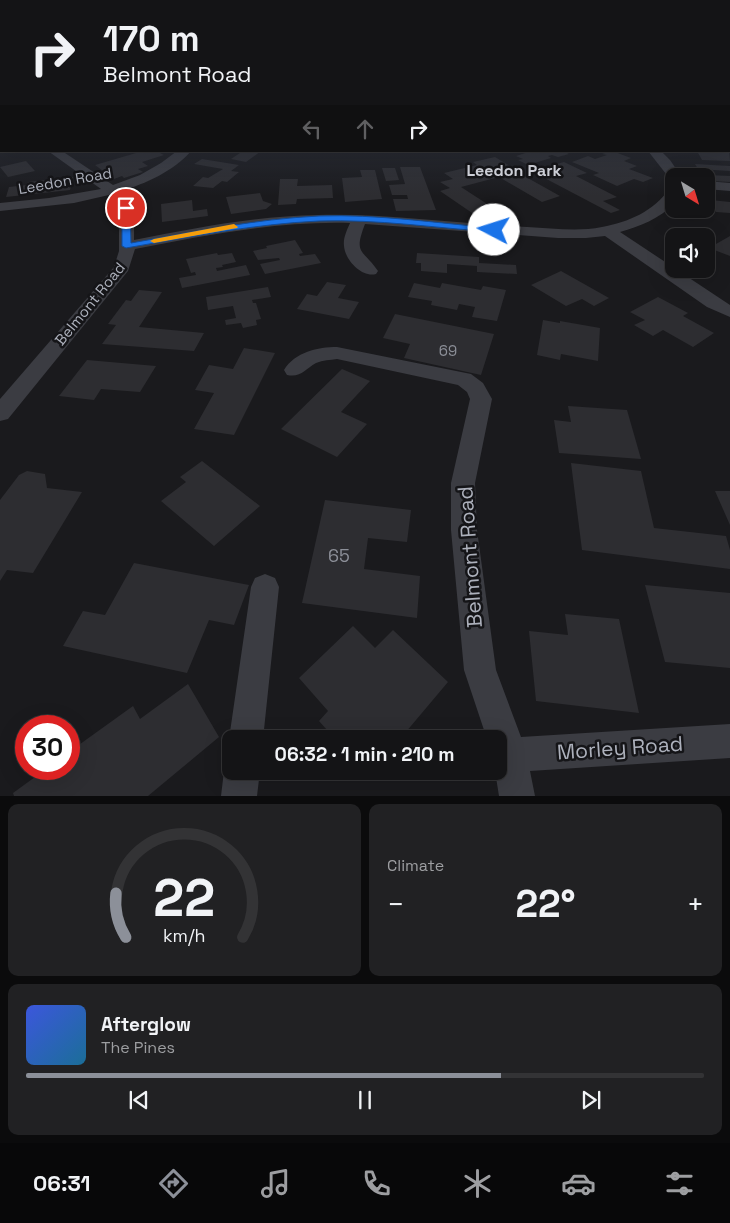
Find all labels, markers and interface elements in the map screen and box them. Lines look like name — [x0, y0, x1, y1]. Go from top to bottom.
text: 170 m — [103, 17, 200, 61]
icon: right — [20, 20, 85, 85]
text: Belmont Road — [103, 60, 251, 88]
icon: left — [298, 115, 326, 143]
icon: ahead — [351, 115, 379, 143]
icon: right — [404, 115, 432, 143]
district label: Leedon Park — [466, 160, 562, 181]
street label: Leedon Road — [17, 163, 113, 198]
north arrow — [665, 168, 715, 218]
map controls — [665, 168, 715, 278]
pin — [105, 187, 147, 229]
icon: arrive — [112, 194, 140, 222]
position arrow — [467, 203, 519, 255]
button: sound — [665, 228, 715, 278]
street label: Belmont Road — [50, 258, 129, 349]
house number: 69 — [439, 341, 457, 360]
street label: Belmont Road — [451, 485, 488, 629]
house number: 65 — [328, 544, 350, 567]
speed limit sign: 30 — [15, 715, 80, 780]
street label: Morley Road — [556, 730, 684, 765]
text: 06:32 · 1 min · 210 m — [275, 742, 454, 767]
text: Climate — [387, 855, 444, 876]
text: 22 — [154, 865, 215, 931]
text: 22° — [515, 880, 576, 928]
text: − — [387, 886, 404, 922]
text: + — [687, 886, 704, 922]
text: km/h — [163, 924, 206, 947]
text: Afterglow — [101, 1012, 191, 1037]
text: The Pines — [101, 1037, 175, 1058]
icon: previous — [125, 1086, 153, 1114]
icon: pause — [351, 1086, 379, 1114]
icon: next — [577, 1086, 605, 1114]
icon: directions — [156, 1166, 191, 1201]
icon: music — [258, 1166, 293, 1201]
icon: phone — [359, 1166, 394, 1201]
icon: climate — [460, 1166, 495, 1201]
icon: car — [561, 1166, 596, 1201]
icon: filters — [662, 1166, 697, 1201]
text: 06:31 — [33, 1169, 90, 1197]

